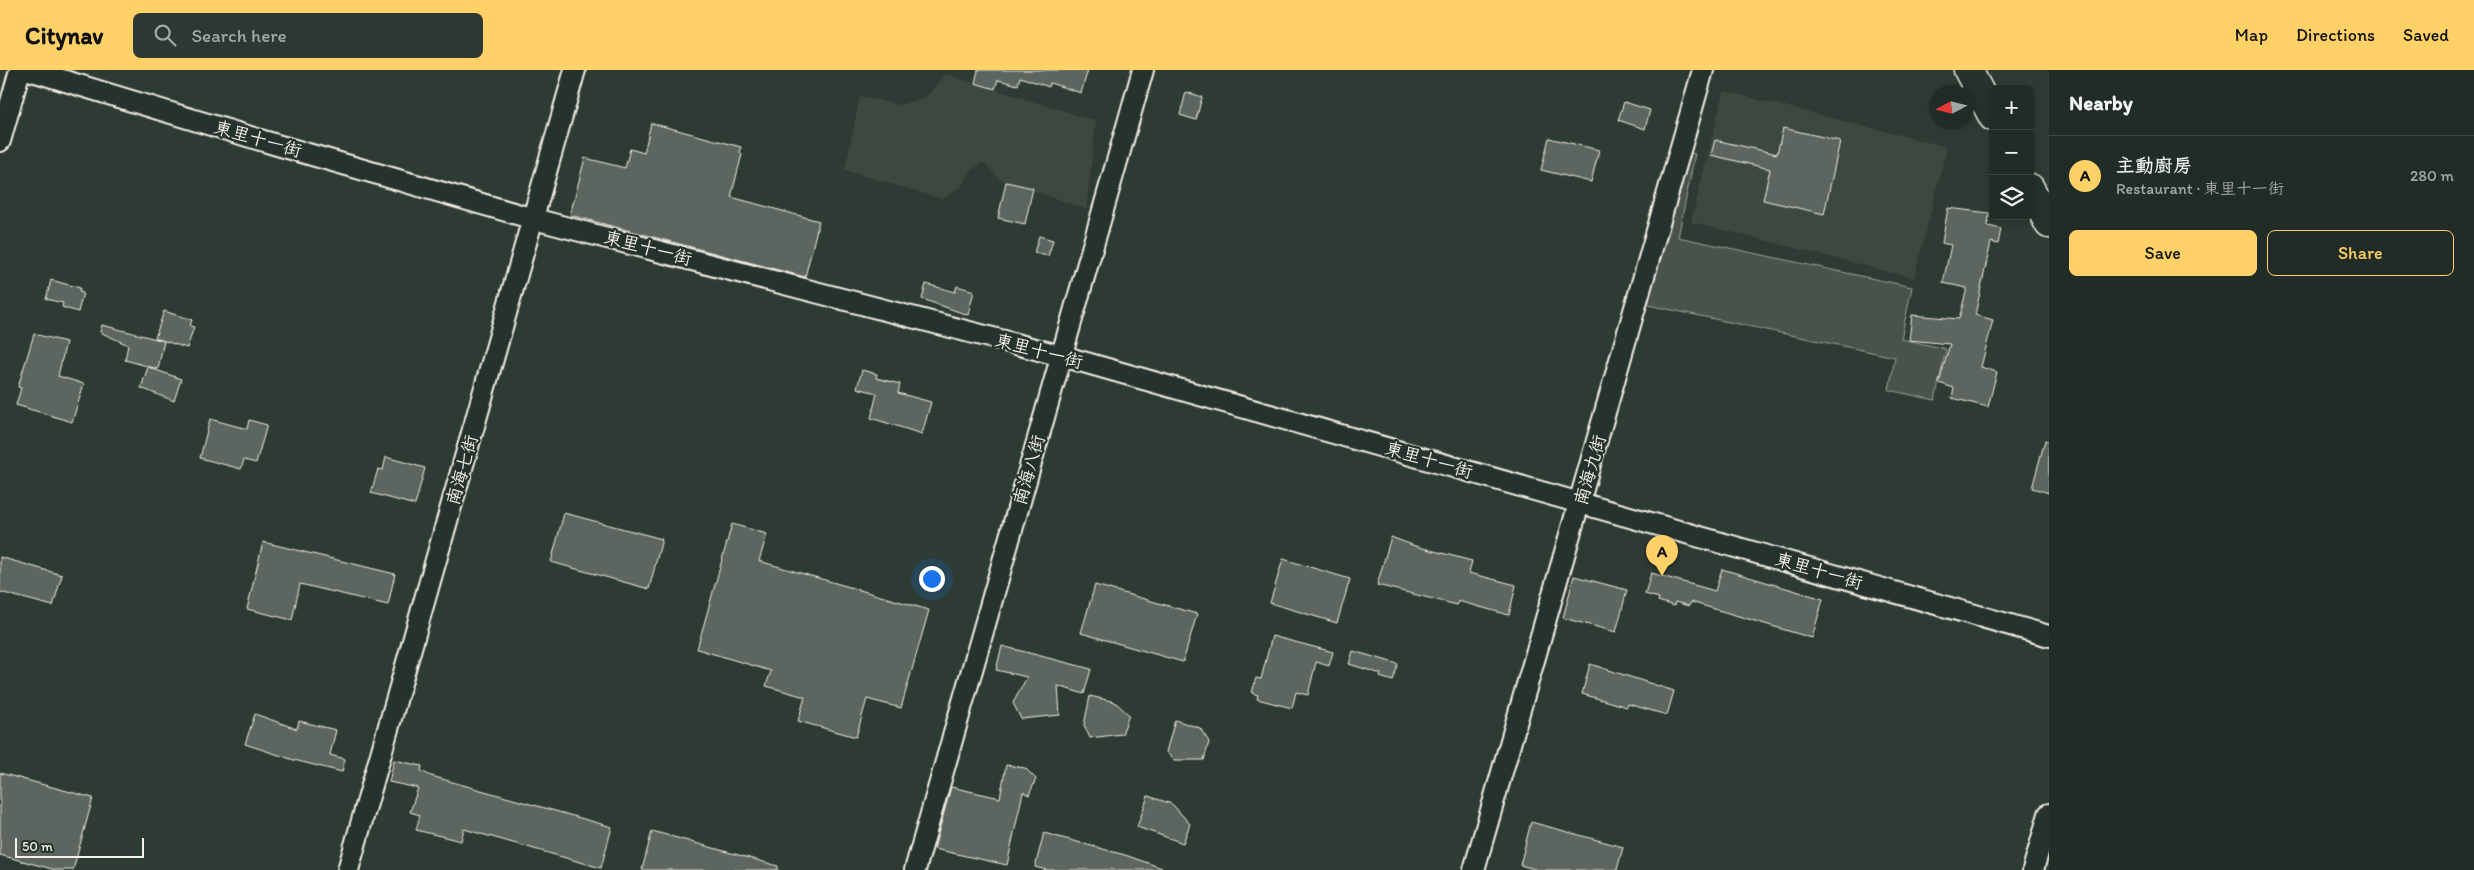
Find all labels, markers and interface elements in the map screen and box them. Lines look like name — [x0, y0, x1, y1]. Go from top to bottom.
search box — [133, 13, 483, 58]
text: Citynav — [25, 21, 103, 50]
icon: search — [151, 21, 179, 49]
text: Search here — [191, 24, 287, 47]
text: Map — [2235, 24, 2268, 46]
text: Directions — [2296, 24, 2375, 46]
text: Saved — [2403, 24, 2449, 46]
north arrow — [1929, 85, 1974, 130]
map controls — [1989, 85, 2034, 220]
button: + — [1989, 85, 2034, 130]
text: Nearby — [2069, 90, 2133, 115]
street label: 東里十一街 — [212, 116, 304, 162]
button: − — [1989, 130, 2034, 175]
text: 主動廚房 — [2116, 154, 2192, 177]
text: A — [2080, 166, 2090, 185]
text: 280 m — [2410, 166, 2454, 185]
button: layers — [1989, 175, 2034, 220]
text: Restaurant · 東里十一街 — [2116, 179, 2284, 198]
street label: 東里十一街 — [602, 226, 694, 270]
button: Save — [2069, 230, 2257, 276]
button: Share — [2267, 230, 2454, 276]
street label: 東里十一街 — [993, 329, 1085, 373]
street label: 南海七街 — [442, 432, 482, 508]
street label: 南海八街 — [1009, 432, 1049, 508]
street label: 南海九街 — [1570, 432, 1610, 508]
street label: 東里十一街 — [1383, 437, 1475, 483]
pin: A — [1646, 535, 1678, 576]
street label: 東里十一街 — [1773, 548, 1865, 594]
your location — [919, 566, 945, 592]
scale bar — [15, 835, 144, 858]
text: 50 m — [22, 838, 53, 855]

